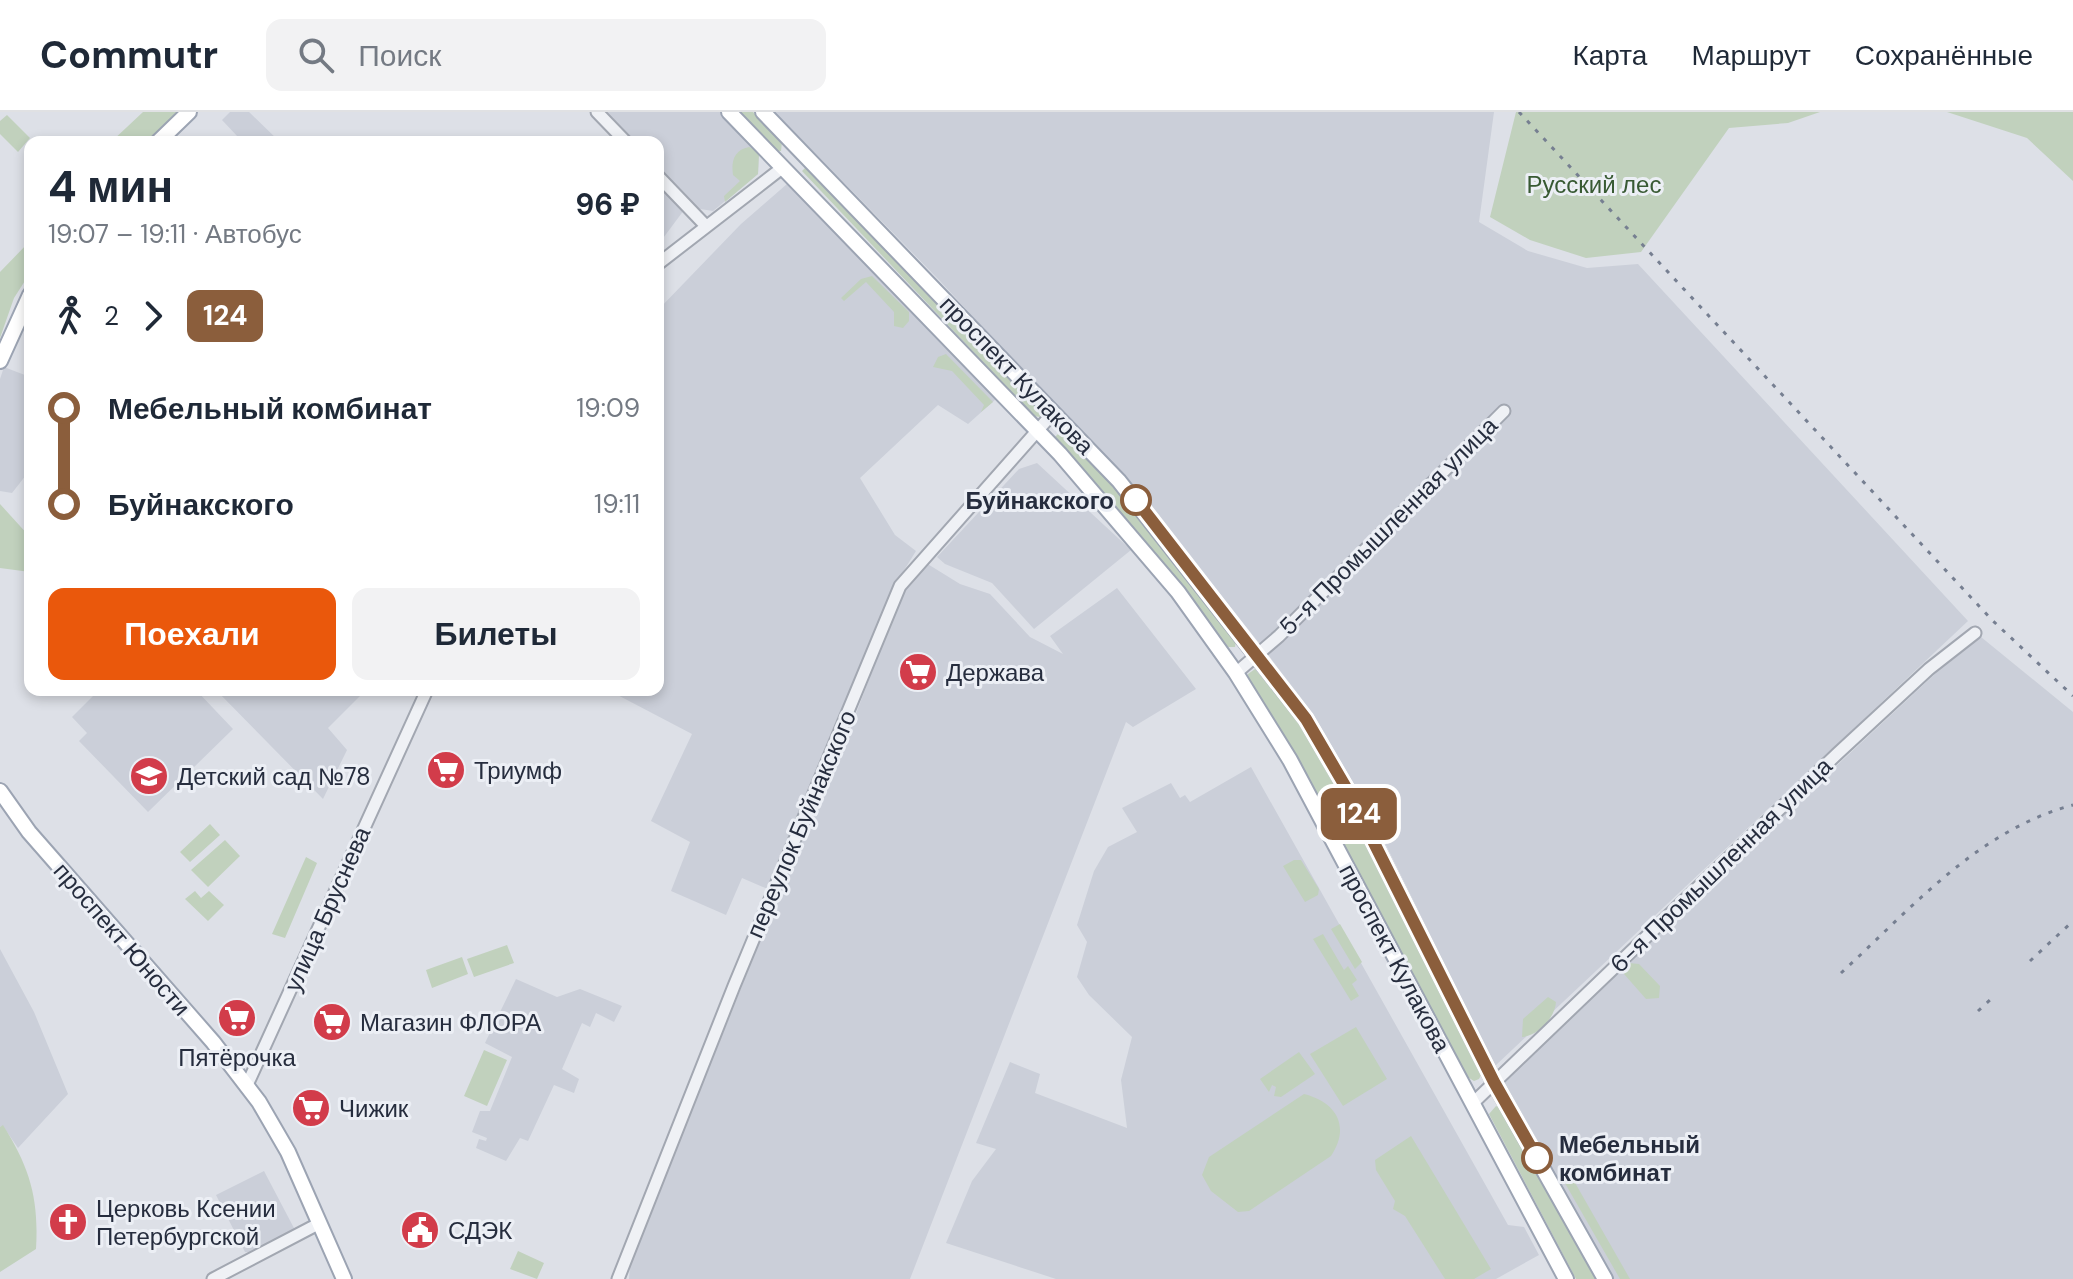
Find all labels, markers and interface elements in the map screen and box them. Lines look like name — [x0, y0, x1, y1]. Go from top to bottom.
search box — [266, 19, 826, 91]
text: Commutr — [40, 30, 218, 80]
icon: search — [294, 33, 338, 77]
text: Поиск — [358, 36, 441, 75]
text: Карта — [1572, 37, 1647, 74]
text: Маршрут — [1691, 37, 1811, 74]
text: Сохранённые — [1855, 37, 2033, 74]
text: 4 мин — [48, 158, 173, 216]
park label: Русский лес — [1527, 169, 1661, 200]
text: 96 ₽ — [575, 185, 640, 224]
text: 19:07 – 19:11 · Автобус — [48, 217, 302, 251]
street label: проспект Кулакова — [933, 289, 1101, 461]
icon: walk — [48, 294, 92, 338]
icon: forward — [131, 294, 175, 338]
text: 124 — [203, 297, 247, 334]
text: 2 — [104, 299, 119, 333]
text: Мебельный комбинат — [108, 389, 432, 428]
text: 19:09 — [576, 391, 640, 425]
street label: 5-я Промышленная улица — [1272, 410, 1504, 642]
text: Буйнакского — [108, 485, 294, 524]
place label: Буйнакского — [965, 485, 1114, 516]
marker: Буйнакского — [1121, 485, 1151, 515]
text: 19:11 — [594, 487, 640, 521]
button: Поехали — [48, 588, 336, 680]
button: Билеты — [352, 588, 640, 680]
supermarket icon: Держава — [897, 651, 939, 693]
place label: Держава — [946, 657, 1045, 688]
street label: переулок Буйнакского — [739, 705, 863, 943]
supermarket icon: Триумф — [425, 749, 467, 791]
street label: 6-я Промышленная улица — [1603, 750, 1839, 979]
school or university icon: Детский сад №78 — [128, 755, 170, 797]
place label: Триумф — [474, 755, 562, 786]
place label: Детский сад №78 — [177, 761, 371, 792]
line badge: 124 — [1313, 788, 1405, 840]
text: 124 — [1337, 795, 1381, 832]
street label: улица Бруснева — [277, 821, 377, 996]
street label: проспект Юности — [47, 856, 197, 1022]
street label: проспект Кулакова — [1332, 858, 1458, 1058]
supermarket icon: Пятёрочка — [216, 997, 258, 1039]
supermarket icon: Магазин ФЛОРА — [311, 1001, 353, 1043]
place label: Магазин ФЛОРА — [360, 1007, 541, 1038]
place label: Пятёрочка — [178, 1042, 296, 1073]
supermarket icon: Чижик — [290, 1087, 332, 1129]
place label: Чижик — [339, 1093, 409, 1124]
place label: Мебельный комбинат — [1559, 1129, 1700, 1188]
marker: Мебельный комбинат — [1522, 1143, 1552, 1173]
place label: Церковь Ксении Петербургской — [96, 1193, 276, 1252]
church icon: Церковь Ксении Петербургской — [47, 1201, 89, 1243]
public building icon: СДЭК — [399, 1209, 441, 1251]
place label: СДЭК — [448, 1215, 512, 1246]

